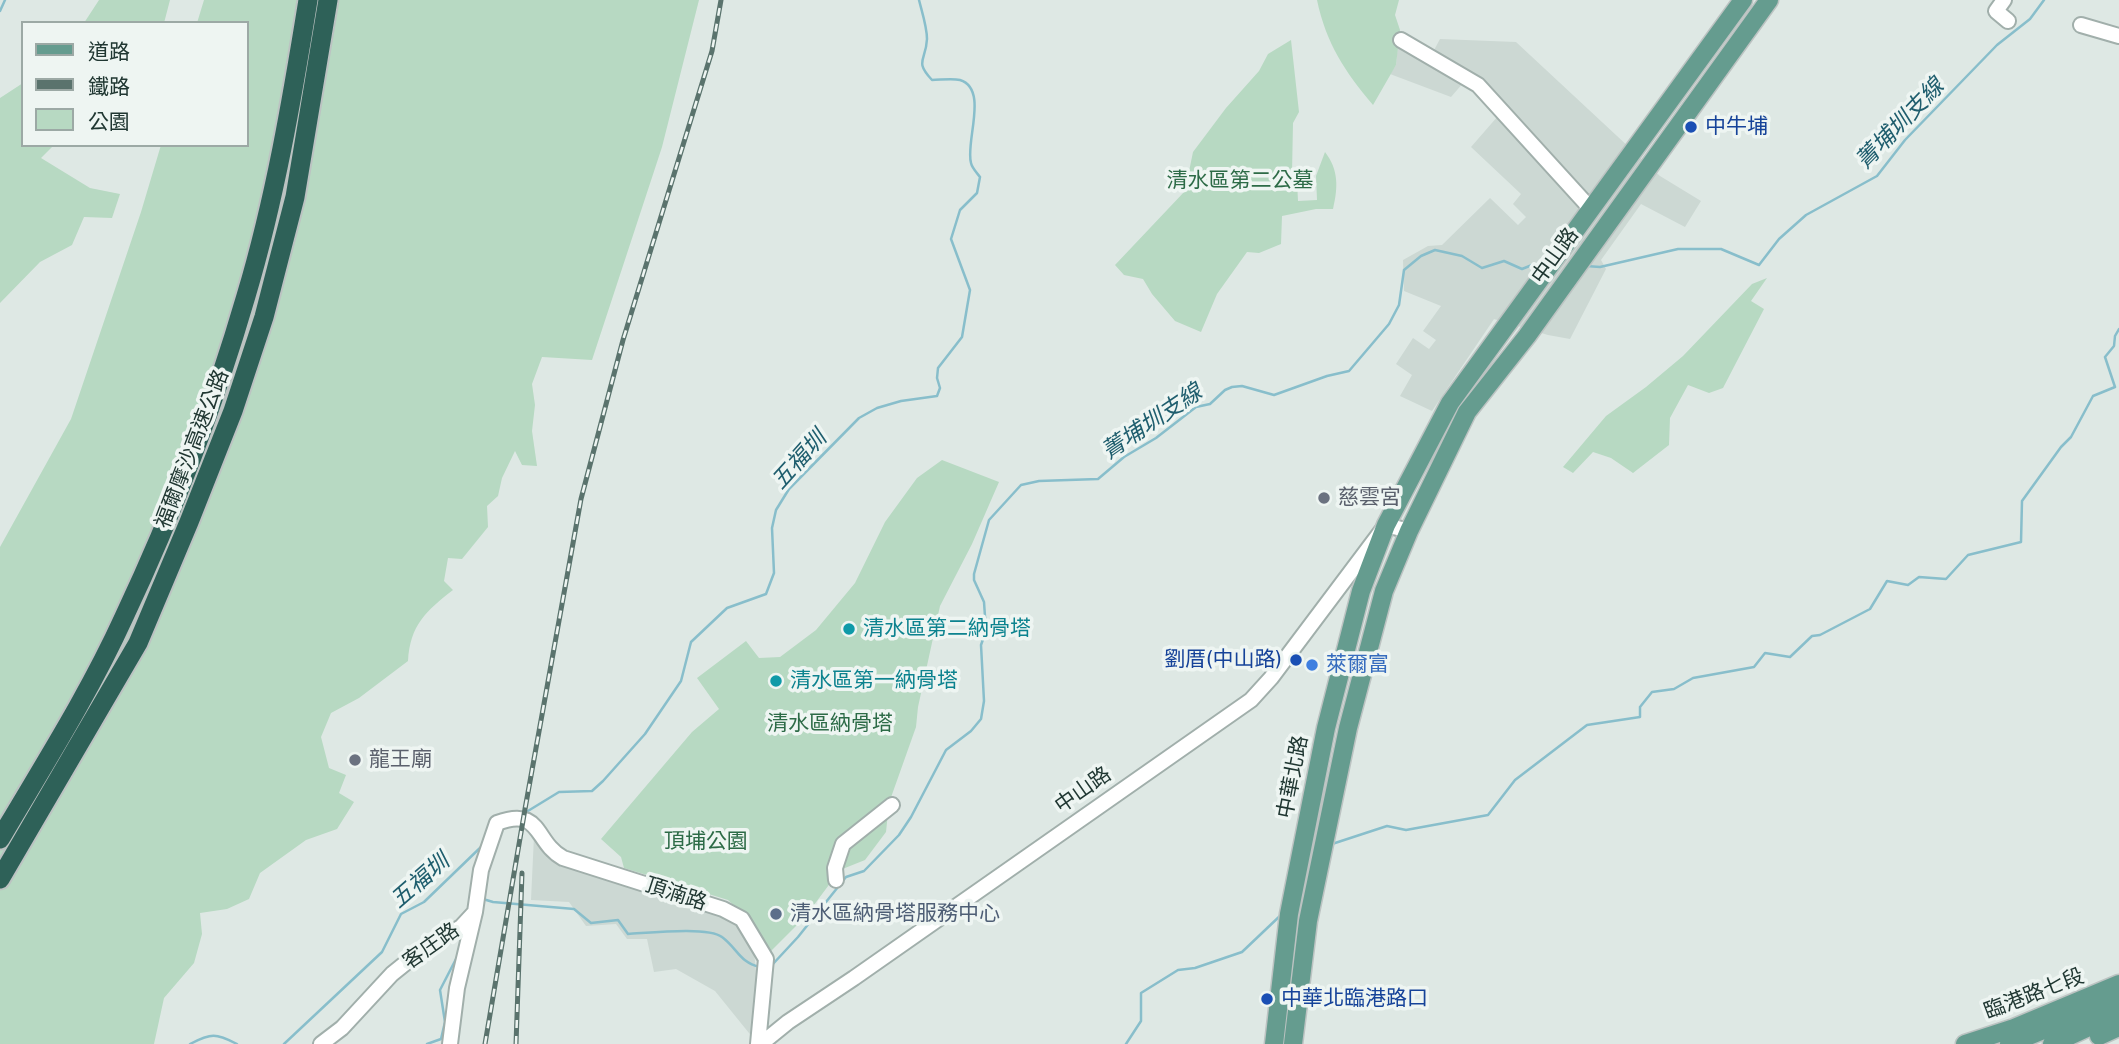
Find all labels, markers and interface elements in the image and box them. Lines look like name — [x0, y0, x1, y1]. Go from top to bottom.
legend — [21, 21, 248, 147]
text: 道路 — [88, 39, 130, 64]
water label: 菁埔圳支線 — [1850, 73, 1950, 175]
text: 鐵路 — [88, 74, 130, 99]
text: 公園 — [88, 109, 130, 134]
place label: 中牛埔 — [1705, 114, 1768, 140]
marker: 中牛埔 — [1683, 119, 1699, 135]
park label: 清水區第二公墓 — [1167, 168, 1313, 194]
street label: 中山路 — [1526, 223, 1584, 289]
street label: 福爾摩沙高速公路 — [150, 366, 234, 532]
water label: 菁埔圳支線 — [1097, 378, 1207, 466]
water label: 五福圳 — [766, 425, 832, 495]
place label: 慈雲宮 — [1338, 485, 1401, 511]
marker: 慈雲宮 — [1316, 490, 1332, 506]
place label: 清水區第二納骨塔 — [863, 616, 1031, 642]
marker: 清水區第二納骨塔 — [841, 621, 857, 637]
place label: 劉厝(中山路) — [1164, 647, 1282, 673]
marker: 劉厝(中山路) — [1288, 652, 1304, 668]
place label: 萊爾富 — [1326, 652, 1389, 678]
marker: 萊爾富 — [1304, 657, 1320, 673]
place label: 清水區第一納骨塔 — [790, 668, 958, 694]
marker: 清水區第一納骨塔 — [768, 673, 784, 689]
park label: 清水區納骨塔 — [767, 711, 893, 737]
street label: 中華北路 — [1273, 733, 1313, 821]
place label: 龍王廟 — [369, 747, 432, 773]
marker: 龍王廟 — [347, 752, 363, 768]
street label: 中山路 — [1050, 762, 1116, 818]
park label: 頂埔公園 — [664, 829, 748, 855]
water label: 五福圳 — [385, 848, 455, 914]
street label: 頂湳路 — [642, 872, 710, 916]
place label: 清水區納骨塔服務中心 — [790, 901, 1000, 927]
marker: 清水區納骨塔服務中心 — [768, 906, 784, 922]
street label: 客庄路 — [398, 918, 464, 974]
street label: 臨港路七段 — [1980, 963, 2088, 1025]
place label: 中華北臨港路口 — [1281, 986, 1428, 1012]
marker: 中華北臨港路口 — [1259, 991, 1275, 1007]

